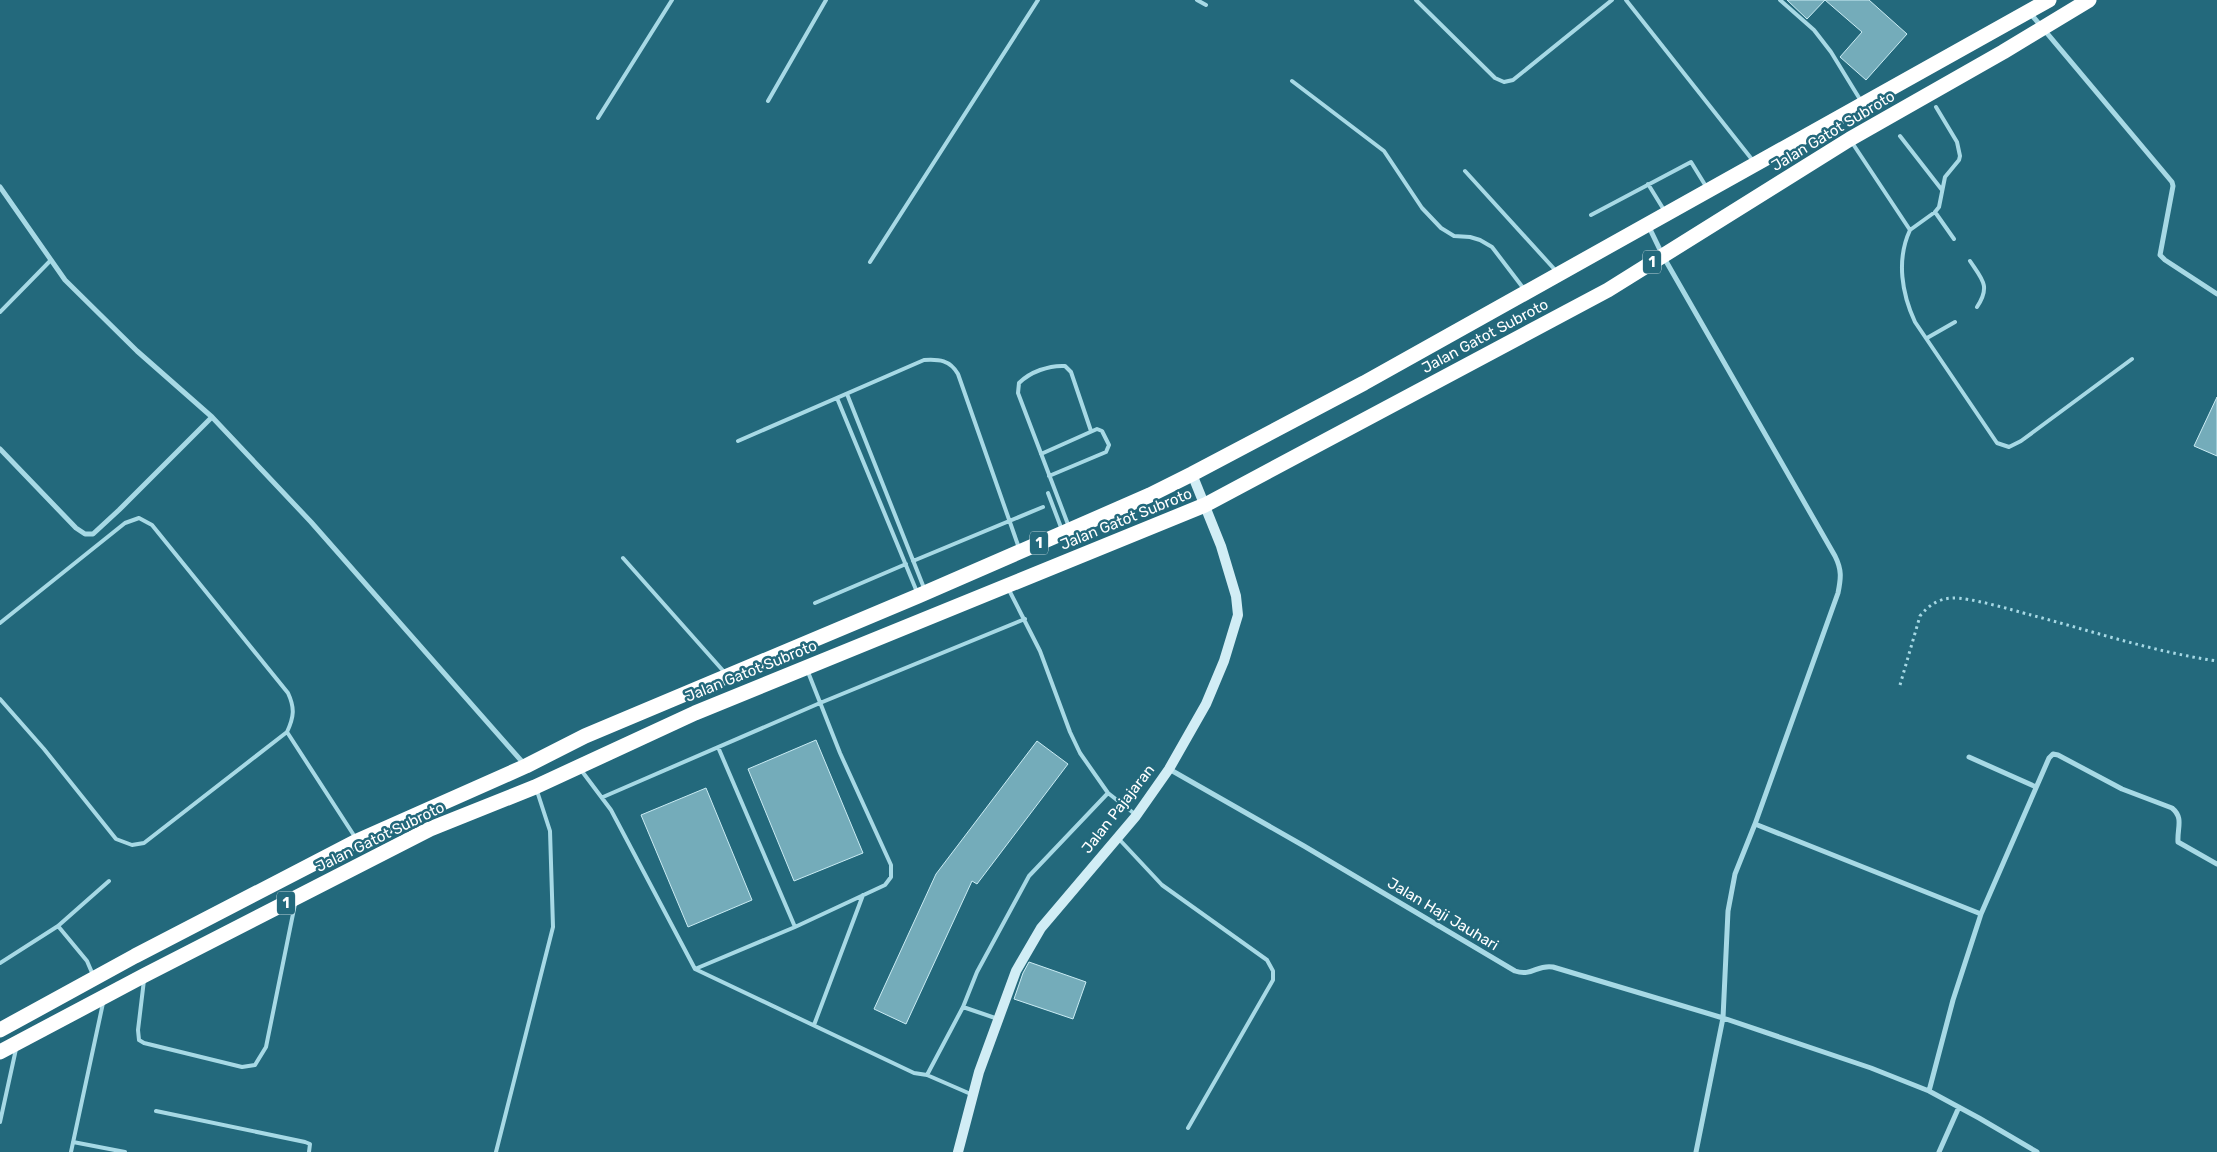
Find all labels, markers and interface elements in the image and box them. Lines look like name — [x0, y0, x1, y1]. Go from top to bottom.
street label: Jalan Gatot Subroto — [1768, 87, 1898, 175]
road number: 1 — [1643, 250, 1661, 274]
street label: Jalan Gatot Subroto — [1419, 295, 1551, 377]
street label: Jalan Gatot Subroto — [1057, 484, 1195, 554]
road number: 1 — [1030, 532, 1048, 554]
street label: Jalan Gatot Subroto — [682, 636, 820, 706]
street label: Jalan Pajajaran — [1078, 761, 1158, 857]
street label: Jalan Gatot Subroto — [313, 798, 447, 876]
street label: Jalan Haji Jauhari — [1384, 874, 1502, 954]
road number: 1 — [277, 891, 295, 914]

